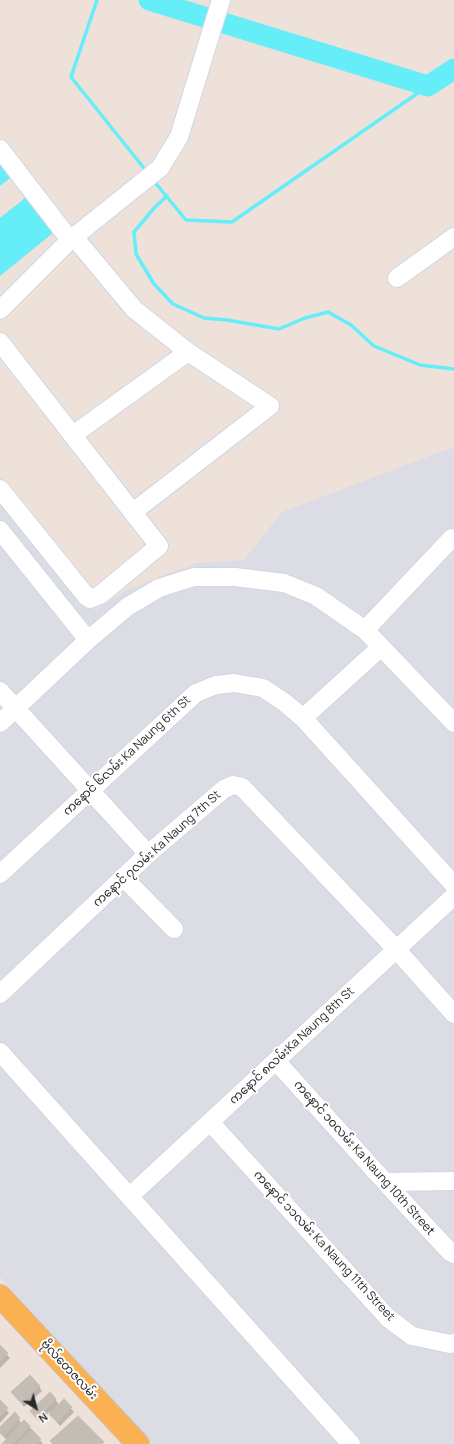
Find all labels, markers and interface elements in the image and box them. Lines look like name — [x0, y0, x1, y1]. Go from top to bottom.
street label: ကနောင် ၆လမ်း Ka Naung 6th St — [60, 693, 194, 819]
street label: ကနောင် ၇လမ်း Ka Naung 7th St — [90, 788, 224, 910]
street label: ကနောင် ၈လမ်းKa Naung 8th St — [227, 984, 357, 1108]
street label: ကနောင် ၁၀လမ်း Ka Naung 10th Street — [291, 1078, 437, 1238]
street label: ကနောင် ၁၁လမ်း Ka Naung 11th Street — [250, 1168, 398, 1324]
street label: ဗိုလ်တေဇလမ်း — [38, 1337, 100, 1403]
north arrow — [16, 1388, 56, 1428]
text: N — [36, 1410, 51, 1427]

